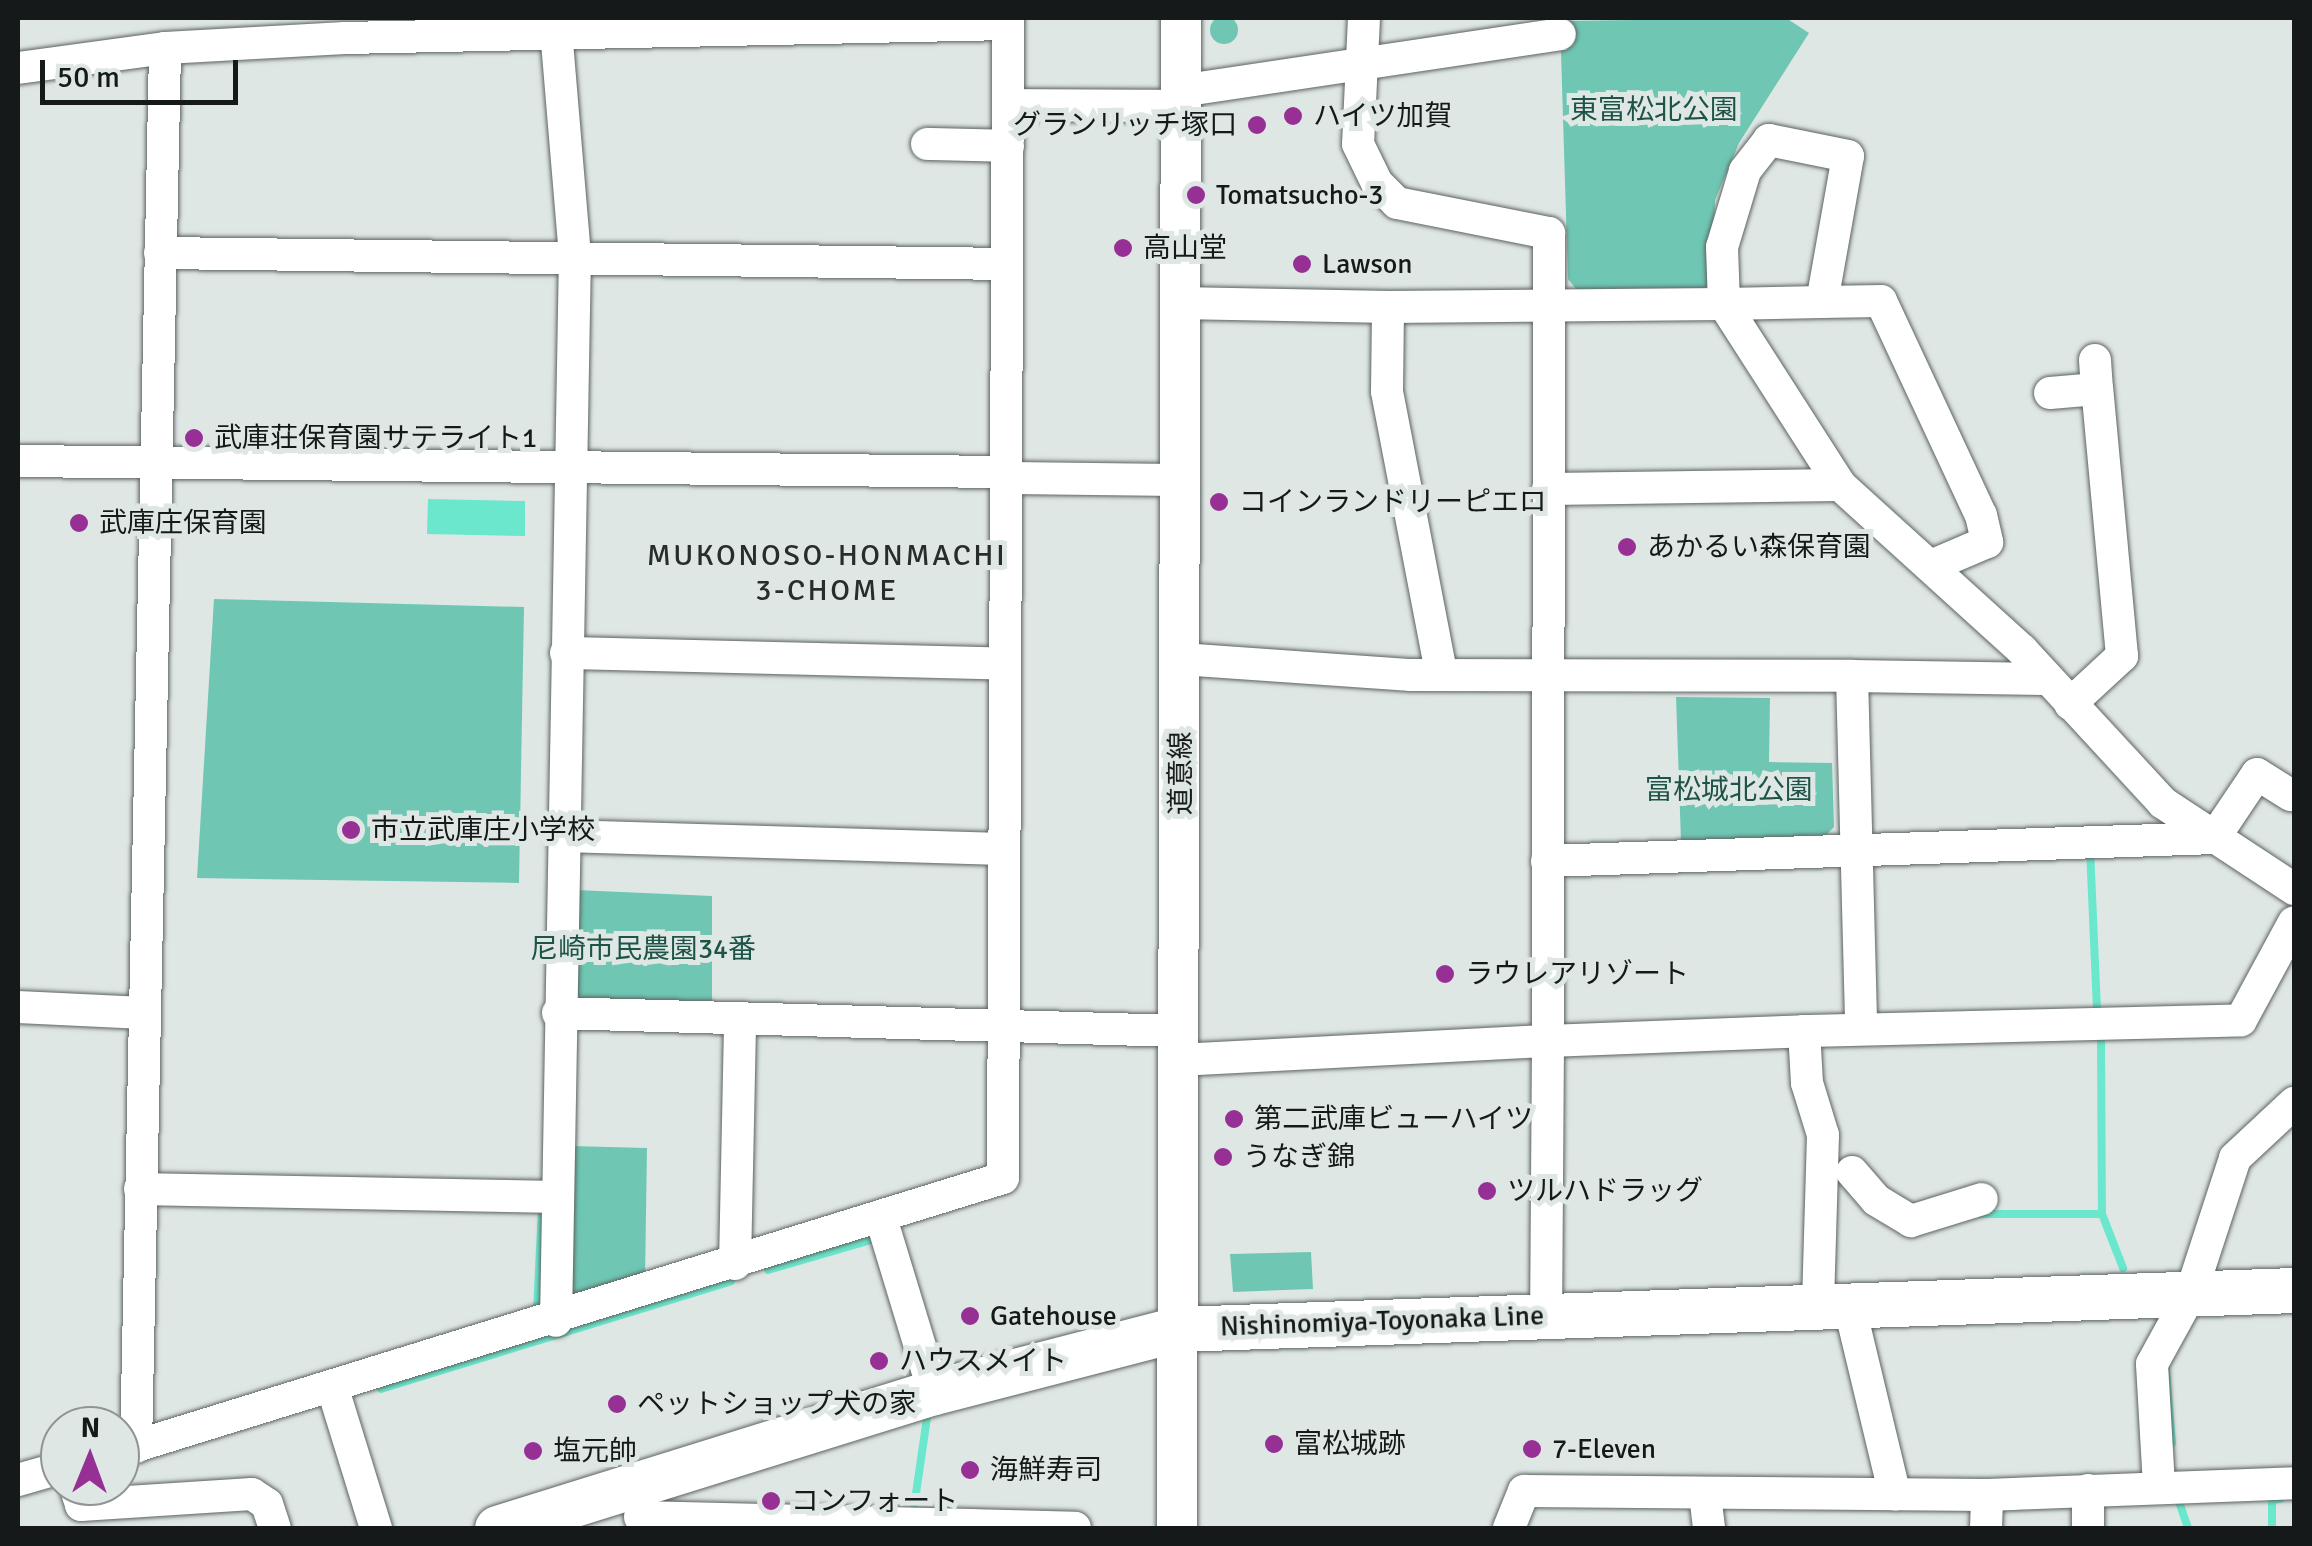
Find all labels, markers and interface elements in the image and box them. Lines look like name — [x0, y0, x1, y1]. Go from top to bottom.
scale bar — [45, 40, 242, 102]
text: 50 m — [57, 59, 120, 96]
park label: 東富松北公園 — [1570, 93, 1738, 127]
place label: ハイツ加賀 — [1313, 99, 1453, 133]
marker: ハイツ加賀 — [1282, 105, 1304, 127]
place label: グランリッチ塚口 — [1013, 108, 1237, 142]
marker: グランリッチ塚口 — [1246, 114, 1268, 136]
place label: Tomatsucho-3 — [1216, 178, 1383, 212]
marker: Tomatsucho-3 — [1185, 184, 1207, 206]
place label: 高山堂 — [1143, 231, 1227, 265]
marker: 高山堂 — [1112, 237, 1134, 259]
place label: Lawson — [1322, 247, 1413, 281]
marker: Lawson — [1291, 253, 1313, 275]
place label: 武庫荘保育園サテライト1 — [214, 421, 537, 455]
marker: 武庫荘保育園サテライト1 — [183, 427, 205, 449]
place label: コインランドリーピエロ — [1239, 485, 1547, 519]
marker: コインランドリーピエロ — [1208, 491, 1230, 513]
place label: 武庫庄保育園 — [99, 506, 267, 540]
marker: 武庫庄保育園 — [68, 512, 90, 534]
place label: あかるい森保育園 — [1647, 530, 1871, 564]
marker: あかるい森保育園 — [1616, 536, 1638, 558]
district label: MUKONOSO-HONMACHI 3-CHOME — [647, 538, 1007, 608]
street label: 道意線 — [1164, 731, 1198, 815]
park label: 富松城北公園 — [1645, 773, 1813, 807]
place label: 市立武庫庄小学校 — [371, 813, 595, 847]
marker: 市立武庫庄小学校 — [340, 819, 362, 841]
park label: 尼崎市民農園34番 — [530, 932, 756, 966]
place label: ラウレアリゾート — [1465, 957, 1689, 991]
marker: ラウレアリゾート — [1434, 963, 1456, 985]
place label: 第二武庫ビューハイツ — [1254, 1102, 1534, 1136]
marker: 第二武庫ビューハイツ — [1223, 1108, 1245, 1130]
place label: うなぎ錦 — [1243, 1140, 1355, 1174]
marker: うなぎ錦 — [1212, 1146, 1234, 1168]
place label: ツルハドラッグ — [1507, 1174, 1703, 1208]
marker: ツルハドラッグ — [1476, 1180, 1498, 1202]
place label: Gatehouse — [990, 1299, 1117, 1333]
street label: Nishinomiya-Toyonaka Line — [1219, 1299, 1545, 1343]
marker: Gatehouse — [959, 1305, 981, 1327]
place label: ハウスメイト — [899, 1344, 1067, 1378]
marker: ハウスメイト — [868, 1350, 890, 1372]
place label: ペットショップ犬の家 — [637, 1387, 917, 1421]
marker: ペットショップ犬の家 — [606, 1393, 628, 1415]
north arrow — [40, 1406, 140, 1506]
text: N — [80, 1411, 101, 1445]
place label: 富松城跡 — [1294, 1427, 1406, 1461]
place label: 7-Eleven — [1552, 1432, 1656, 1466]
marker: 富松城跡 — [1263, 1433, 1285, 1455]
place label: 塩元帥 — [553, 1434, 637, 1468]
marker: 7-Eleven — [1521, 1438, 1543, 1460]
marker: 塩元帥 — [522, 1440, 544, 1462]
place label: 海鮮寿司 — [990, 1453, 1102, 1487]
marker: 海鮮寿司 — [959, 1459, 981, 1481]
place label: コンフォート — [791, 1484, 959, 1518]
marker: コンフォート — [760, 1490, 782, 1512]

